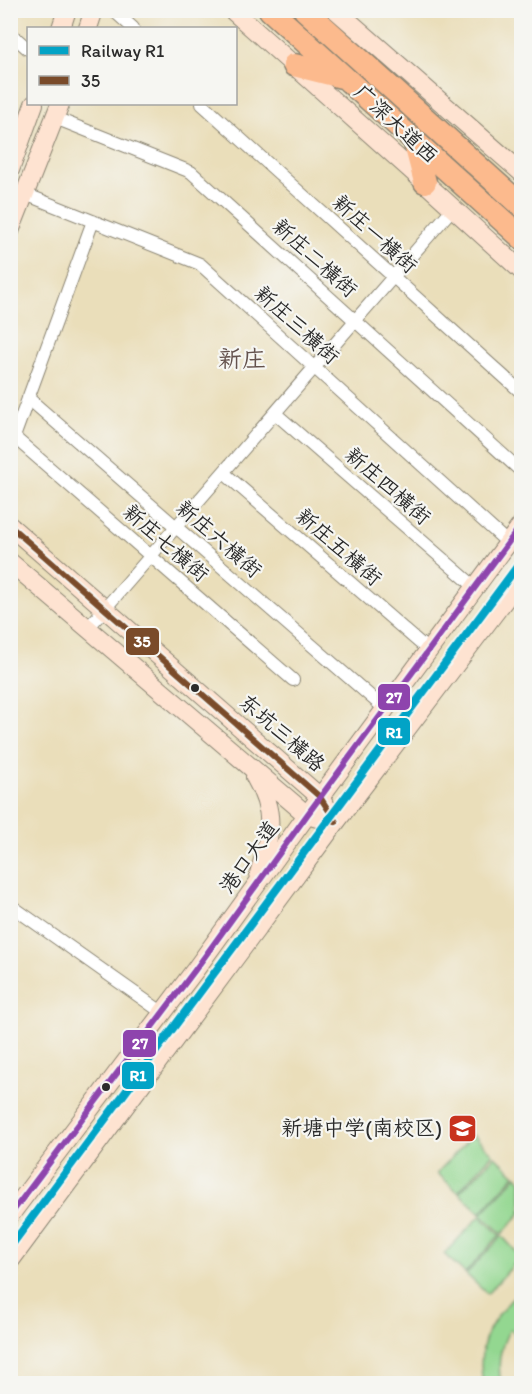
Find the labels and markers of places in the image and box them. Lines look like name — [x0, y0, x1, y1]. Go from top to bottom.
unlabelled marker — [189, 682, 201, 694]
unlabelled marker — [100, 1081, 112, 1093]
school or university icon: 新塘中学(南校区) — [447, 1112, 479, 1144]
place label: 新塘中学(南校区) — [281, 1115, 442, 1140]

